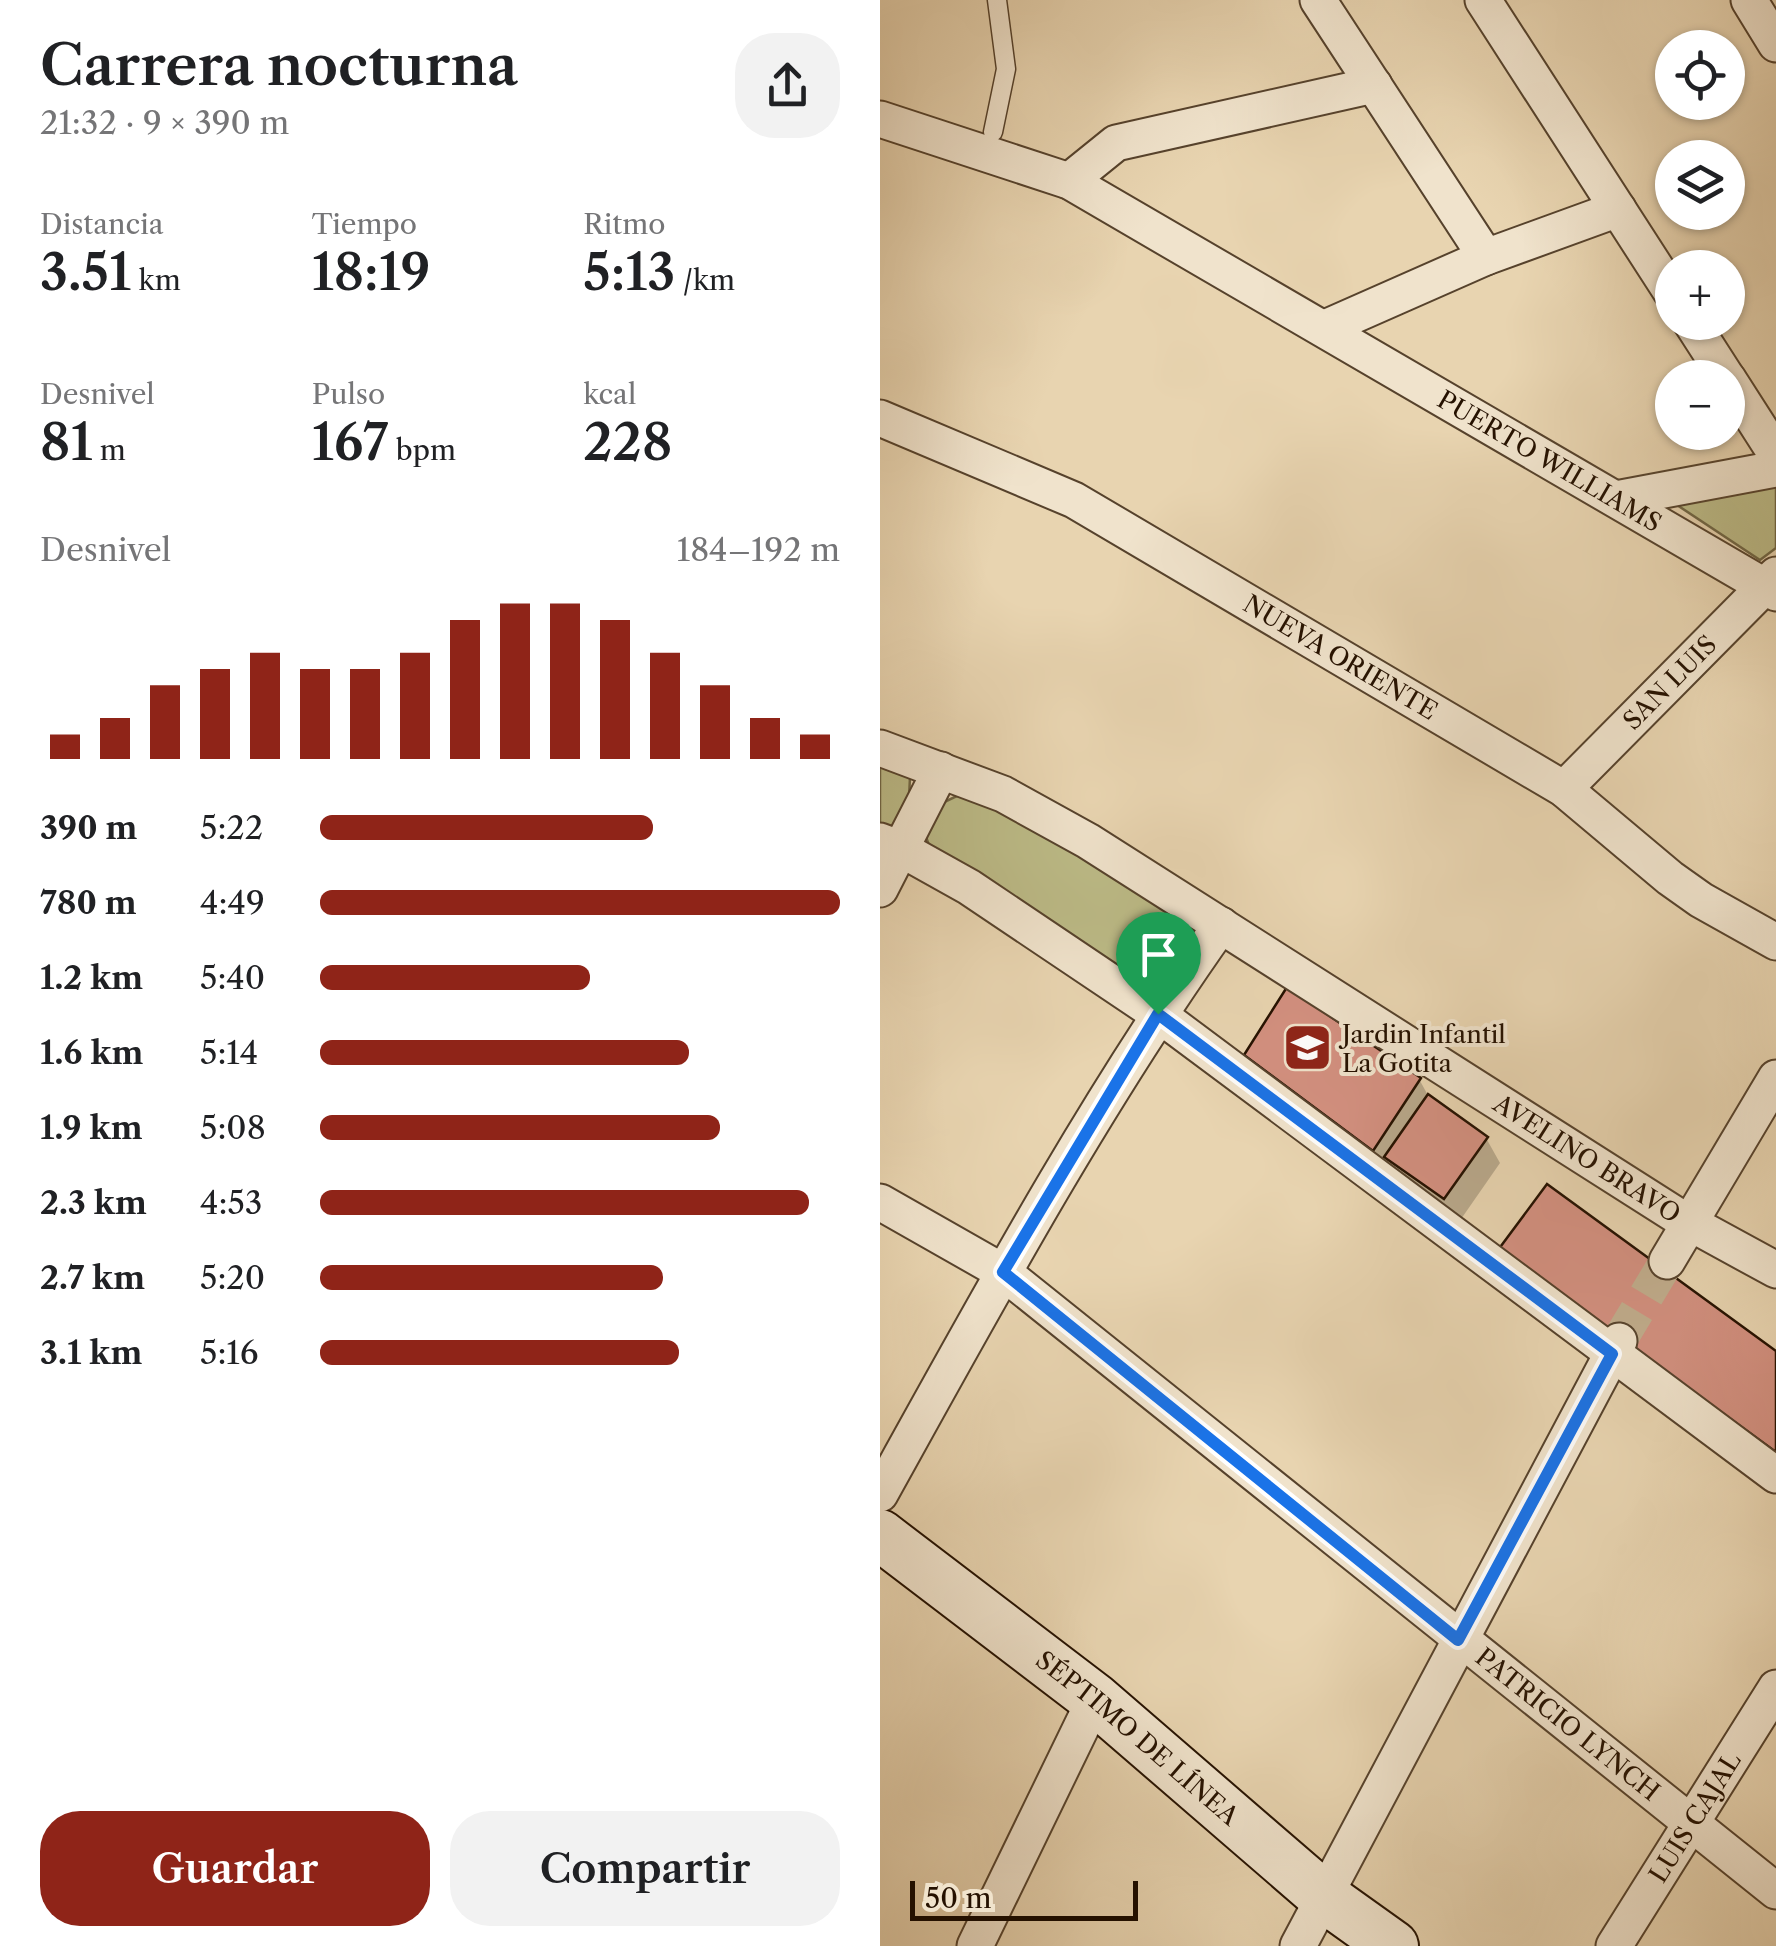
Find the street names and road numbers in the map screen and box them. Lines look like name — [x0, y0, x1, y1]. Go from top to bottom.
street label: PUERTO WILLIAMS — [1432, 384, 1667, 539]
street label: NUEVA ORIENTE — [1238, 588, 1443, 727]
street label: SAN LUIS — [1617, 629, 1723, 736]
street label: AVELINO BRAVO — [1487, 1087, 1686, 1230]
street label: PATRICIO LYNCH — [1469, 1642, 1666, 1808]
street label: SÉPTIMO DE LÍNEA — [1030, 1645, 1245, 1833]
street label: LUIS CAJAL — [1643, 1747, 1748, 1888]

